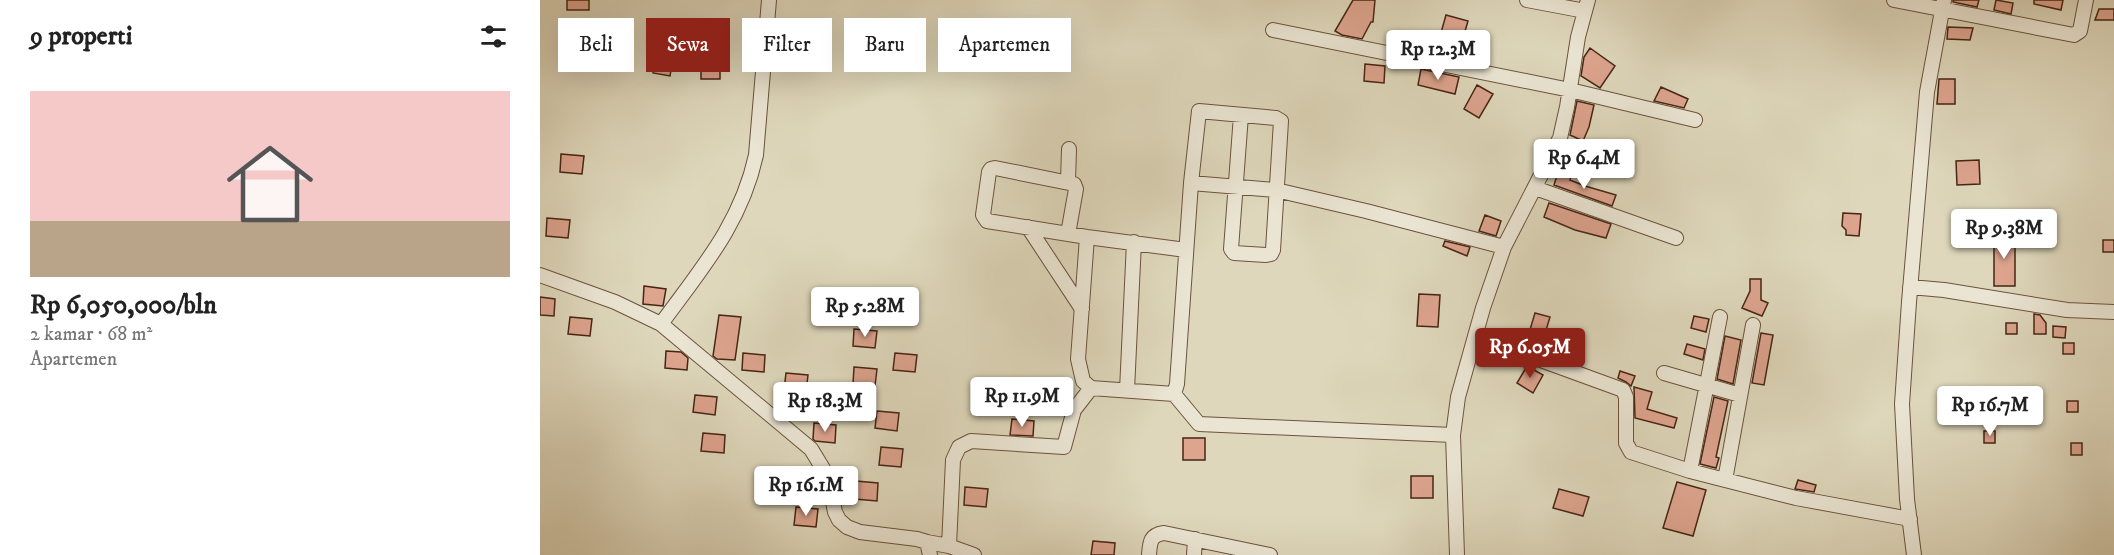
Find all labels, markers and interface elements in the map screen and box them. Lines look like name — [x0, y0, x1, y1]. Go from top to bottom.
chip: Beli — [558, 18, 634, 72]
chip: Sewa — [646, 18, 730, 72]
chip: Filter — [742, 18, 832, 72]
chip: Baru — [844, 18, 926, 72]
chip: Apartemen — [938, 18, 1071, 72]
text: 9 properti — [30, 20, 132, 53]
icon: filters — [477, 20, 510, 53]
pin: Rp 12.3M — [1376, 30, 1500, 81]
text: Rp 12.3M — [1400, 37, 1476, 62]
icon: home — [216, 130, 324, 238]
pin: Rp 6.4M — [1529, 139, 1639, 190]
text: Rp 6.4M — [1548, 146, 1620, 171]
pin: Rp 9.38M — [1942, 209, 2066, 260]
text: Rp 9.38M — [1965, 216, 2043, 241]
pin: Rp 5.28M — [803, 287, 927, 338]
text: Rp 6,050,000/bln — [30, 289, 217, 322]
text: Rp 5.28M — [825, 294, 905, 319]
text: 2 kamar · 68 m² — [30, 322, 152, 347]
pin: Rp 6.05M — [1468, 328, 1592, 379]
text: Rp 6.05M — [1489, 335, 1571, 360]
text: Apartemen — [30, 347, 117, 372]
pin: Rp 11.9M — [960, 377, 1084, 428]
pin: Rp 18.3M — [763, 382, 887, 433]
text: Rp 11.9M — [984, 384, 1060, 409]
pin: Rp 16.7M — [1928, 386, 2052, 437]
text: Rp 18.3M — [787, 389, 863, 414]
text: Rp 16.7M — [1951, 393, 2029, 418]
pin: Rp 16.1M — [744, 466, 868, 517]
text: Rp 16.1M — [768, 473, 844, 498]

